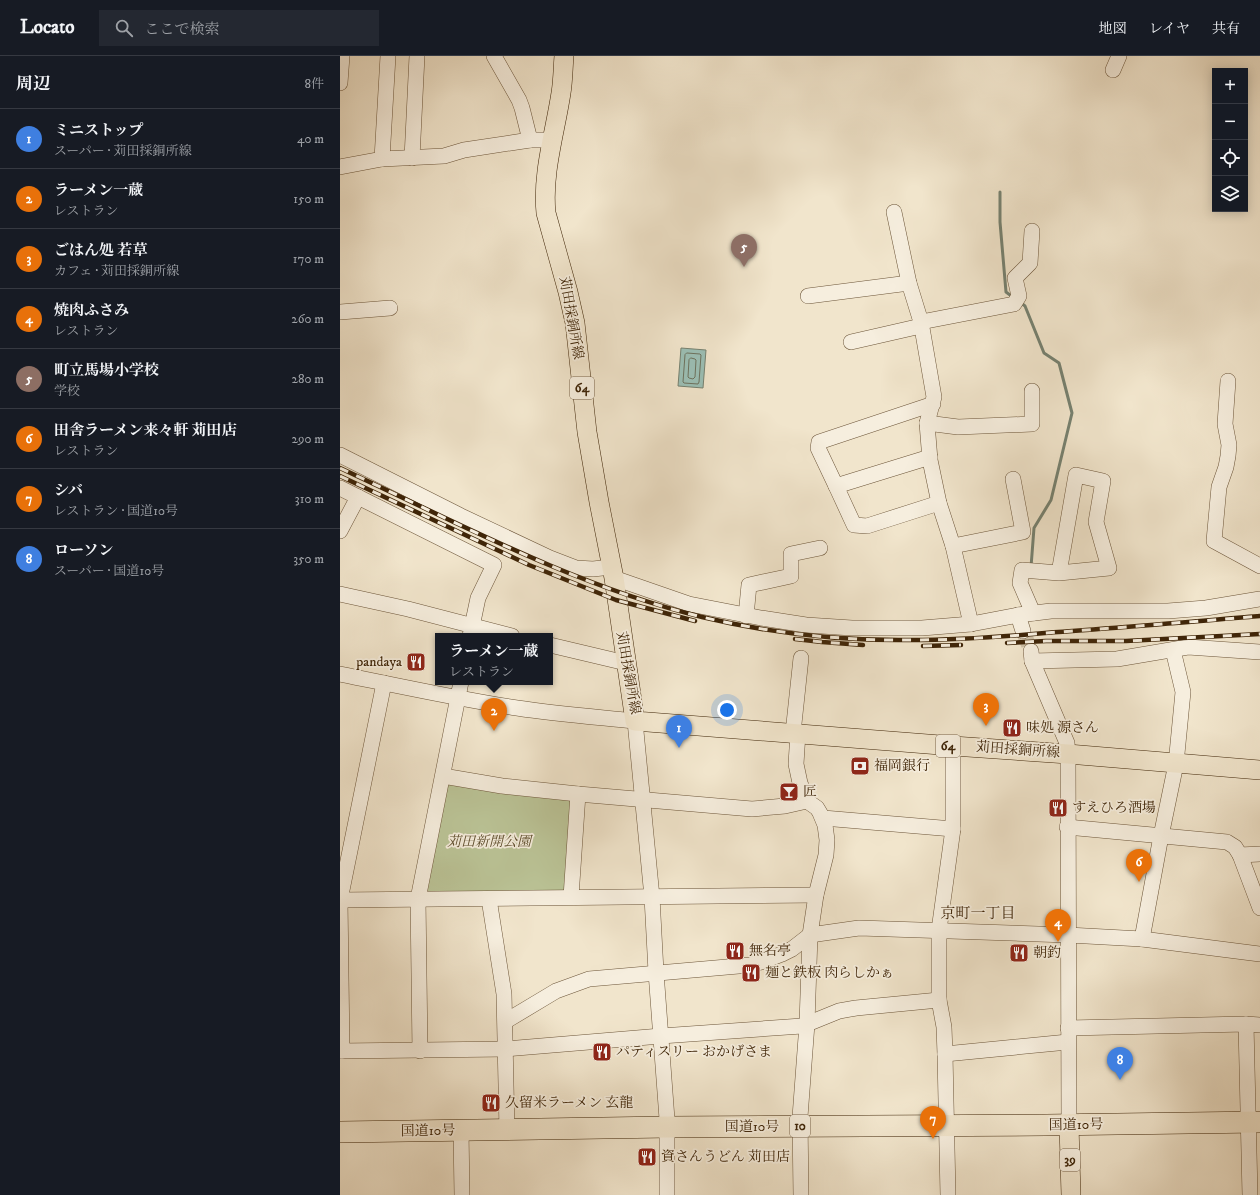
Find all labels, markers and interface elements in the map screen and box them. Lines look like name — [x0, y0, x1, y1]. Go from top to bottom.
search box — [99, 10, 379, 46]
text: Locato — [20, 16, 75, 39]
icon: search — [113, 17, 135, 39]
text: ここで検索 — [145, 20, 220, 39]
text: 地図 — [1099, 20, 1127, 38]
text: レイヤ — [1149, 20, 1190, 38]
text: 共有 — [1212, 20, 1240, 38]
map controls — [1212, 68, 1248, 212]
button: + — [1212, 68, 1248, 104]
text: 周辺 — [16, 73, 50, 95]
text: 8件 — [304, 76, 324, 92]
button: − — [1212, 104, 1248, 140]
text: ミニストップ — [54, 121, 144, 140]
text: 1 — [27, 131, 31, 147]
text: 40 m — [297, 131, 324, 147]
button: locate — [1212, 140, 1248, 176]
text: スーパー · 苅田採銅所線 — [54, 143, 191, 159]
button: layers — [1212, 176, 1248, 212]
text: ラーメン一蔵 — [54, 181, 143, 200]
text: 2 — [26, 191, 32, 207]
text: 150 m — [293, 191, 324, 207]
text: レストラン — [54, 203, 119, 219]
pin: 5 — [731, 234, 757, 267]
text: ごはん処 若草 — [54, 241, 147, 260]
text: 3 — [27, 251, 31, 267]
text: 170 m — [293, 251, 324, 267]
text: カフェ · 苅田採銅所線 — [54, 263, 179, 279]
street label: 苅田採銅所線 — [555, 275, 587, 361]
text: 焼肉ふさみ — [54, 301, 129, 320]
text: 4 — [25, 311, 33, 327]
text: 260 m — [291, 311, 324, 327]
text: レストラン — [54, 323, 119, 339]
text: 町立馬場小学校 — [54, 361, 159, 380]
text: 5 — [26, 371, 32, 387]
text: 280 m — [292, 371, 324, 387]
road number: 64 — [570, 377, 594, 399]
text: 学校 — [54, 383, 80, 399]
text: 田舎ラーメン来々軒 苅田店 — [54, 421, 236, 440]
text: 6 — [26, 431, 32, 447]
text: 290 m — [292, 431, 324, 447]
text: レストラン — [54, 443, 119, 459]
text: シバ — [54, 481, 83, 500]
text: 7 — [26, 491, 32, 507]
text: 310 m — [295, 491, 324, 507]
text: レストラン · 国道10号 — [54, 503, 178, 519]
text: ローソン — [54, 541, 113, 560]
text: 8 — [26, 551, 32, 567]
text: 350 m — [293, 551, 324, 567]
text: スーパー · 国道10号 — [54, 563, 164, 579]
street label: 苅田採銅所線 — [612, 630, 644, 716]
popup — [435, 633, 553, 685]
text: ラーメン一蔵 — [449, 642, 539, 661]
restaurant icon: pandaya — [405, 651, 427, 673]
place label: pandaya — [355, 653, 402, 671]
text: レストラン — [449, 664, 514, 680]
pin: 3 — [973, 693, 999, 726]
pin: 2 — [481, 698, 507, 731]
your location — [717, 700, 737, 720]
pin: 1 — [666, 715, 692, 748]
restaurant icon: 味処 源さん — [1001, 717, 1023, 739]
place label: 味処 源さん — [1026, 719, 1099, 737]
road number: 64 — [936, 735, 960, 757]
street label: 苅田採銅所線 — [975, 738, 1061, 762]
bank icon: 福岡銀行 — [849, 755, 871, 777]
place label: 福岡銀行 — [874, 757, 930, 775]
bar icon: 匠 — [778, 781, 800, 803]
place label: 匠 — [803, 783, 817, 801]
restaurant icon: すえひろ酒場 — [1047, 797, 1069, 819]
place label: すえひろ酒場 — [1072, 799, 1156, 817]
park label: 苅田新開公園 — [447, 833, 533, 851]
pin: 6 — [1126, 849, 1152, 882]
district label: 京町一丁目 — [940, 904, 1016, 923]
pin: 4 — [1045, 909, 1071, 942]
restaurant icon: 無名亭 — [724, 940, 746, 962]
place label: 無名亭 — [749, 942, 791, 960]
restaurant icon: 朝釣 — [1008, 942, 1030, 964]
place label: 朝釣 — [1033, 944, 1061, 962]
restaurant icon: 麺と鉄板 肉らしかぁ — [740, 962, 762, 984]
place label: 麺と鉄板 肉らしかぁ — [765, 964, 894, 982]
restaurant icon: パティスリー おかげさま — [591, 1041, 613, 1063]
place label: パティスリー おかげさま — [616, 1043, 772, 1061]
pin: 8 — [1107, 1047, 1133, 1080]
restaurant icon: 久留米ラーメン 玄龍 — [480, 1092, 502, 1114]
place label: 久留米ラーメン 玄龍 — [505, 1094, 633, 1112]
pin: 7 — [920, 1106, 946, 1139]
road number: 10 — [790, 1115, 810, 1137]
street label: 国道10号 — [1049, 1116, 1103, 1134]
street label: 国道10号 — [725, 1118, 779, 1136]
street label: 国道10号 — [401, 1122, 455, 1140]
restaurant icon: 資さんうどん 苅田店 — [636, 1146, 658, 1168]
place label: 資さんうどん 苅田店 — [661, 1148, 790, 1166]
road number: 39 — [1060, 1149, 1080, 1171]

